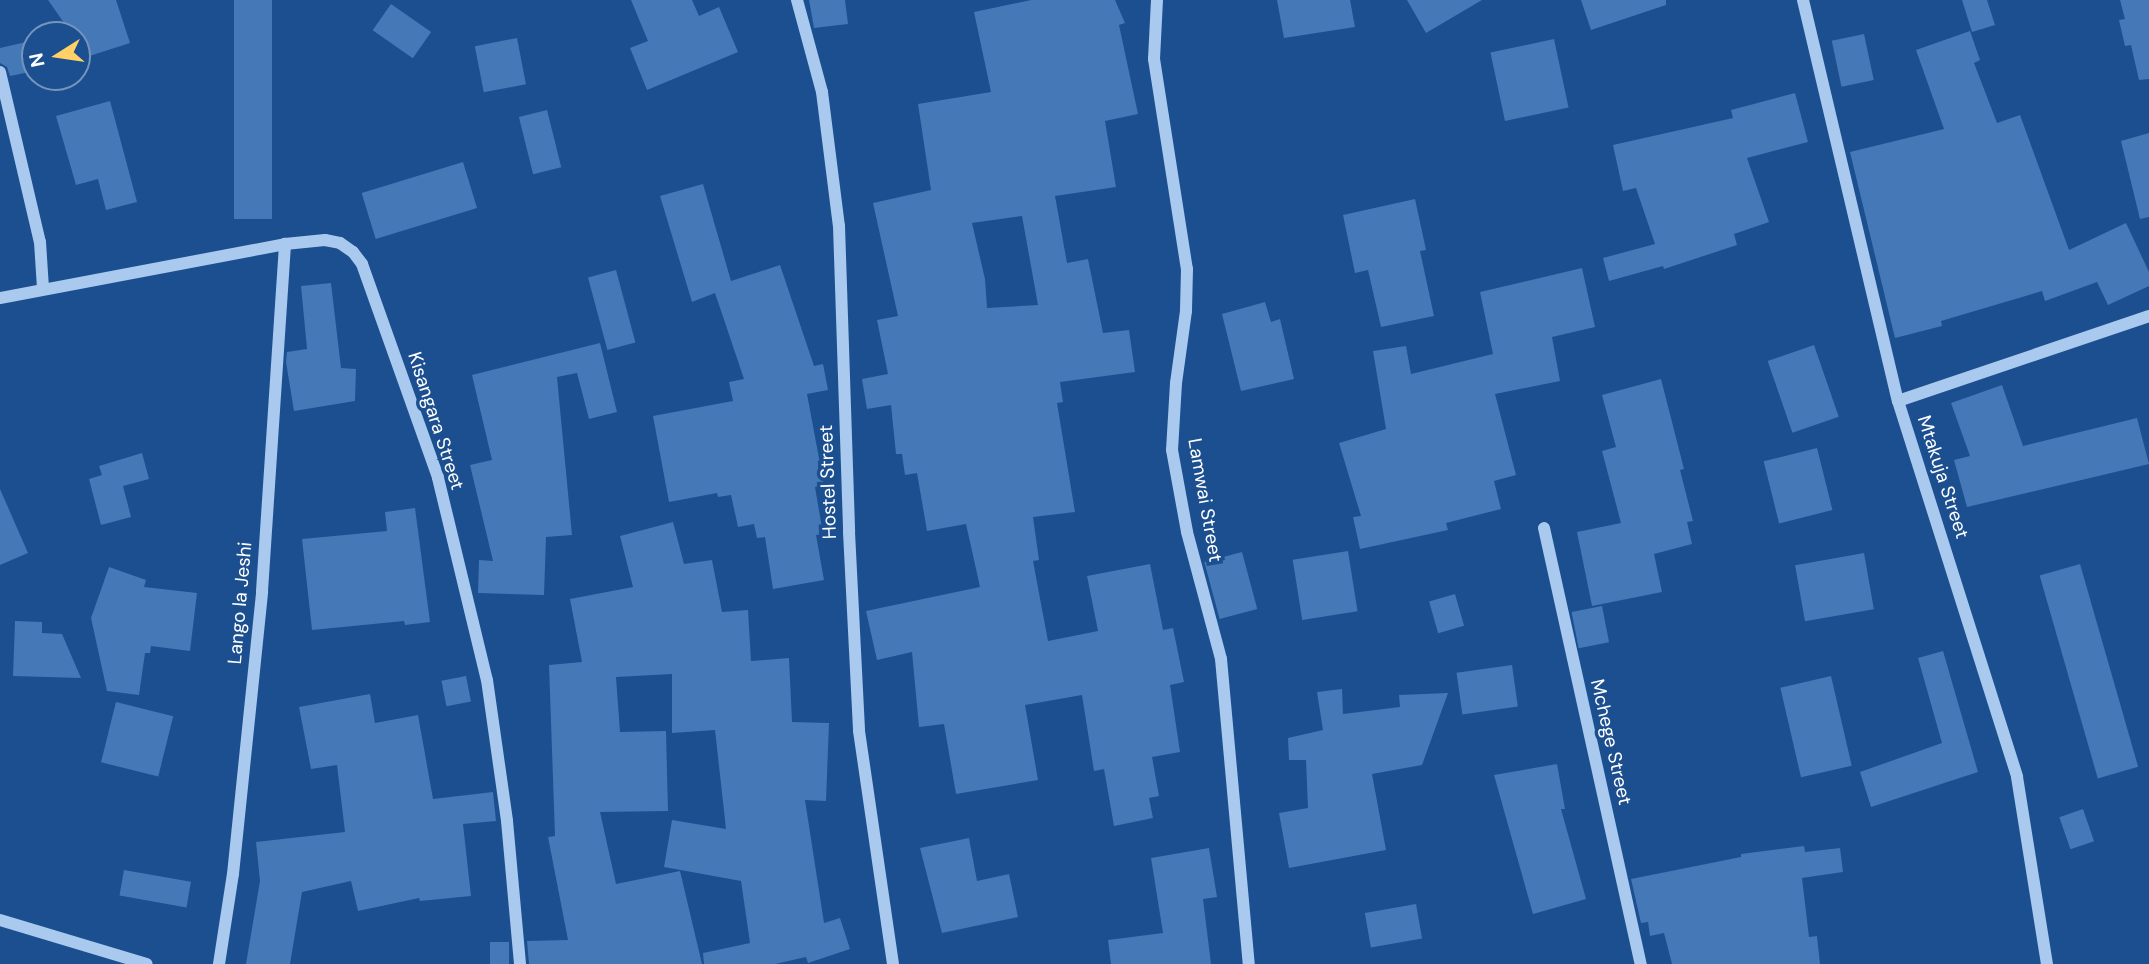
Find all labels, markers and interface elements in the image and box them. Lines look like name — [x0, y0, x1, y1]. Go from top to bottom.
north arrow — [21, 21, 91, 91]
text: N — [23, 51, 51, 69]
street label: Kisangara Street — [403, 349, 469, 493]
street label: Mtakuja Street — [1912, 413, 1974, 541]
street label: Hostel Street — [815, 424, 841, 540]
street label: Lamwai Street — [1183, 436, 1227, 564]
street label: Lango la Jeshi — [223, 541, 257, 665]
street label: Mchege Street — [1585, 677, 1637, 807]

